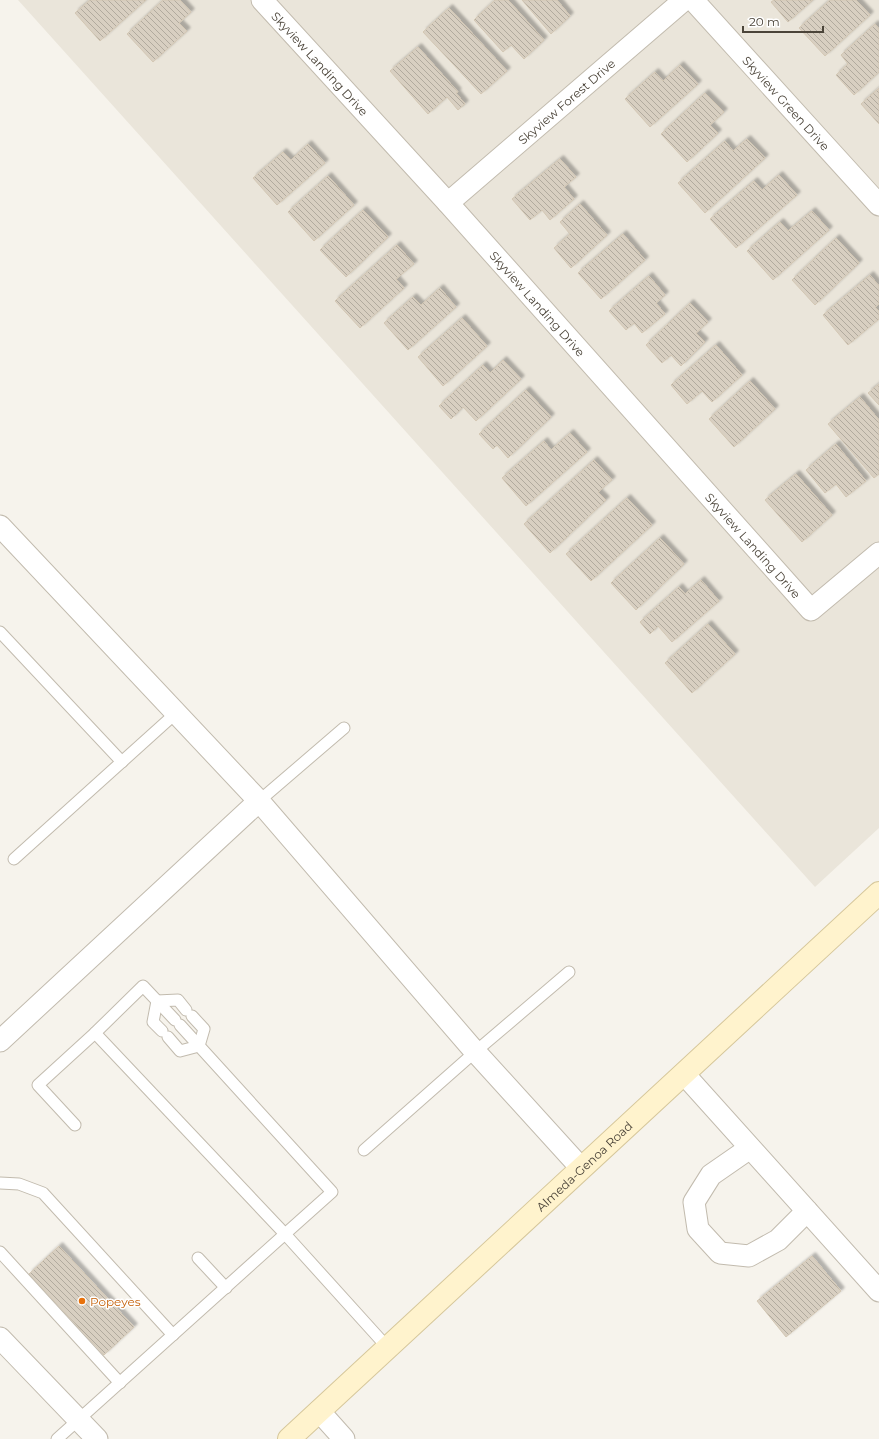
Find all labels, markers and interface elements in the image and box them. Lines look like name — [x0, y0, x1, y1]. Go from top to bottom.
street label: Skyview Landing Drive — [269, 8, 372, 119]
scale bar — [743, 8, 823, 34]
text: 20 m — [749, 14, 780, 29]
street label: Skyview Green Drive — [740, 53, 833, 153]
street label: Skyview Forest Drive — [515, 55, 618, 147]
street label: Skyview Landing Drive — [487, 248, 588, 359]
street label: Skyview Landing Drive — [702, 490, 804, 601]
street label: Almeda-Genoa Road — [533, 1118, 635, 1214]
place label: Popeyes — [90, 1294, 141, 1309]
marker: Popeyes — [77, 1296, 87, 1306]

